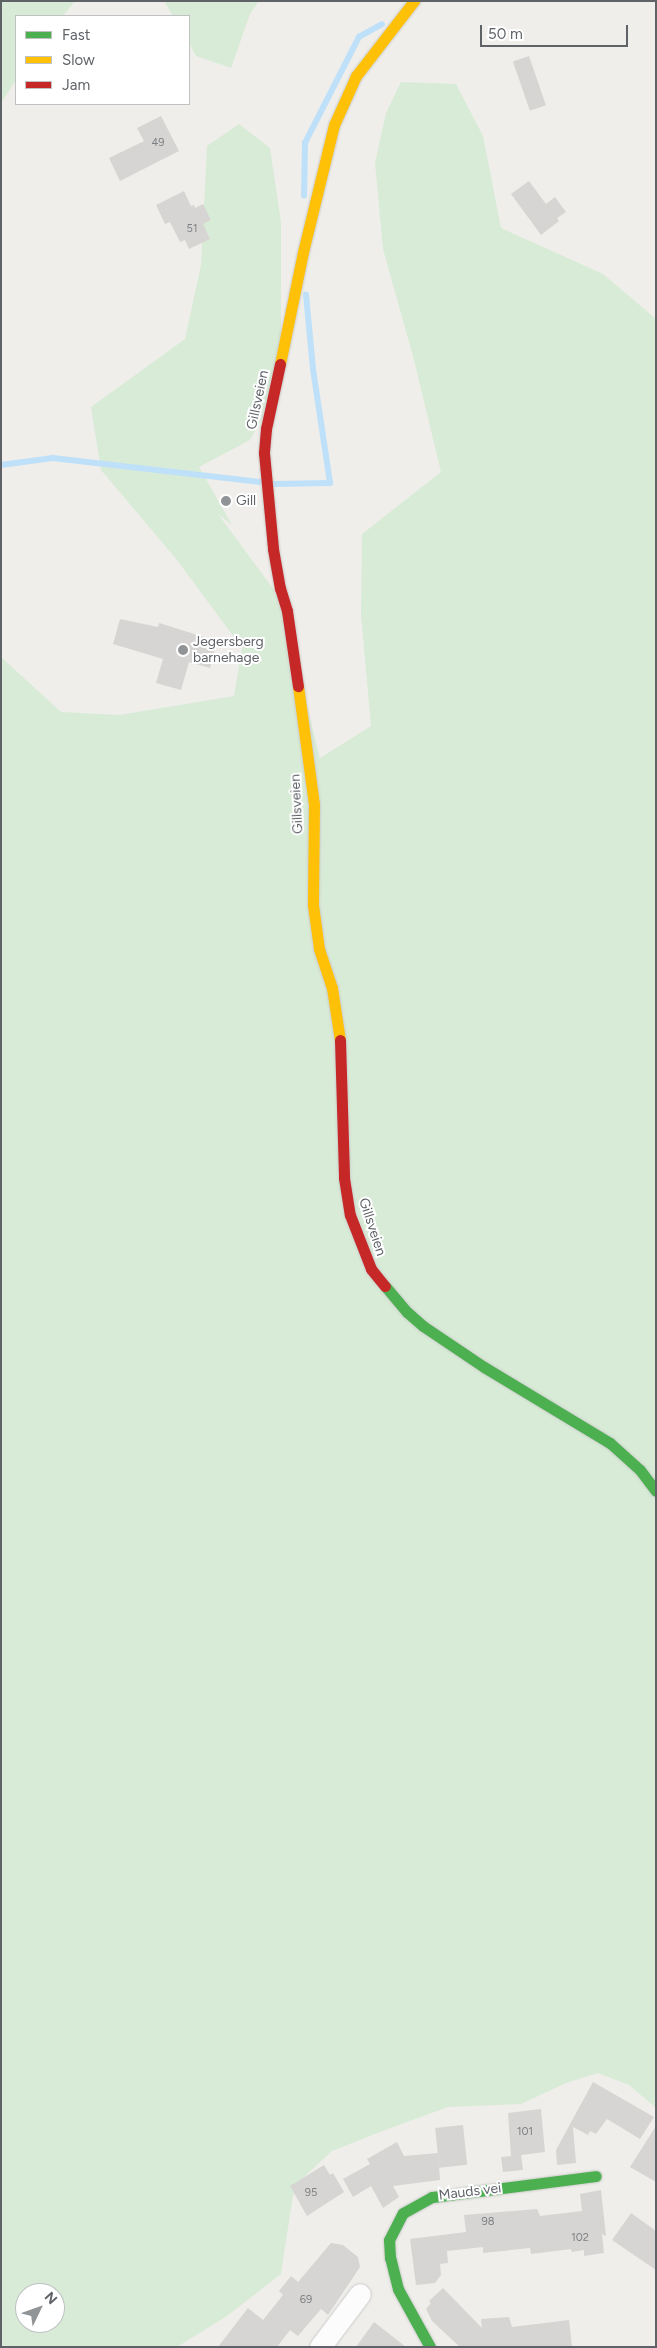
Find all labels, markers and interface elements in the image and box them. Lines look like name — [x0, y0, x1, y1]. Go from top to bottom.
legend — [15, 15, 190, 105]
scale bar — [482, 15, 630, 47]
text: 50 m — [488, 25, 523, 43]
text: Fast — [62, 26, 90, 44]
text: Slow — [62, 51, 95, 69]
text: Jam — [62, 76, 90, 94]
house number: 49 — [151, 136, 165, 150]
house number: 51 — [187, 222, 197, 236]
street label: Gillsveien — [244, 369, 272, 431]
place label: Gill — [236, 493, 256, 509]
marker: Gill — [220, 495, 232, 507]
place label: Jegersberg barnehage — [193, 634, 264, 666]
marker: Jegersberg barnehage — [177, 644, 189, 656]
street label: Gillsveien — [287, 774, 307, 834]
street label: Gillsveien — [355, 1196, 389, 1258]
house number: 101 — [517, 2125, 533, 2139]
street label: Mauds vei — [438, 2180, 502, 2204]
house number: 95 — [305, 2186, 317, 2200]
house number: 98 — [482, 2215, 494, 2229]
house number: 102 — [571, 2231, 589, 2245]
north arrow — [15, 2283, 65, 2333]
text: N — [41, 2289, 61, 2308]
house number: 69 — [300, 2293, 312, 2307]

